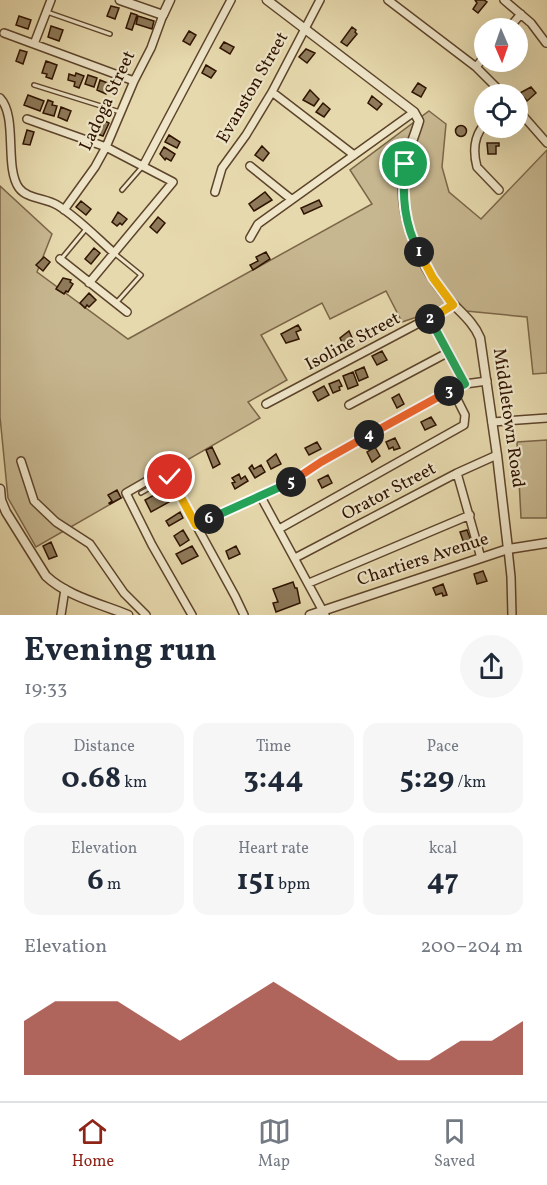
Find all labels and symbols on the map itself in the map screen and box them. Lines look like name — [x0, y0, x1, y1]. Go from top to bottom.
north arrow — [474, 18, 528, 72]
street label: Evanston Street — [211, 28, 295, 148]
street label: Ladoga Street — [74, 47, 142, 155]
pin — [379, 138, 430, 189]
pin: 1 — [404, 237, 434, 267]
pin: 2 — [415, 304, 445, 334]
street label: Isoline Street — [301, 306, 405, 378]
street label: Middletown Road — [486, 347, 530, 489]
pin: 3 — [434, 376, 464, 406]
pin: 4 — [354, 420, 384, 450]
pin — [144, 451, 195, 502]
street label: Orator Street — [337, 457, 441, 527]
pin: 5 — [276, 467, 306, 497]
pin: 6 — [194, 504, 224, 534]
street label: Chartiers Avenue — [354, 527, 492, 593]

